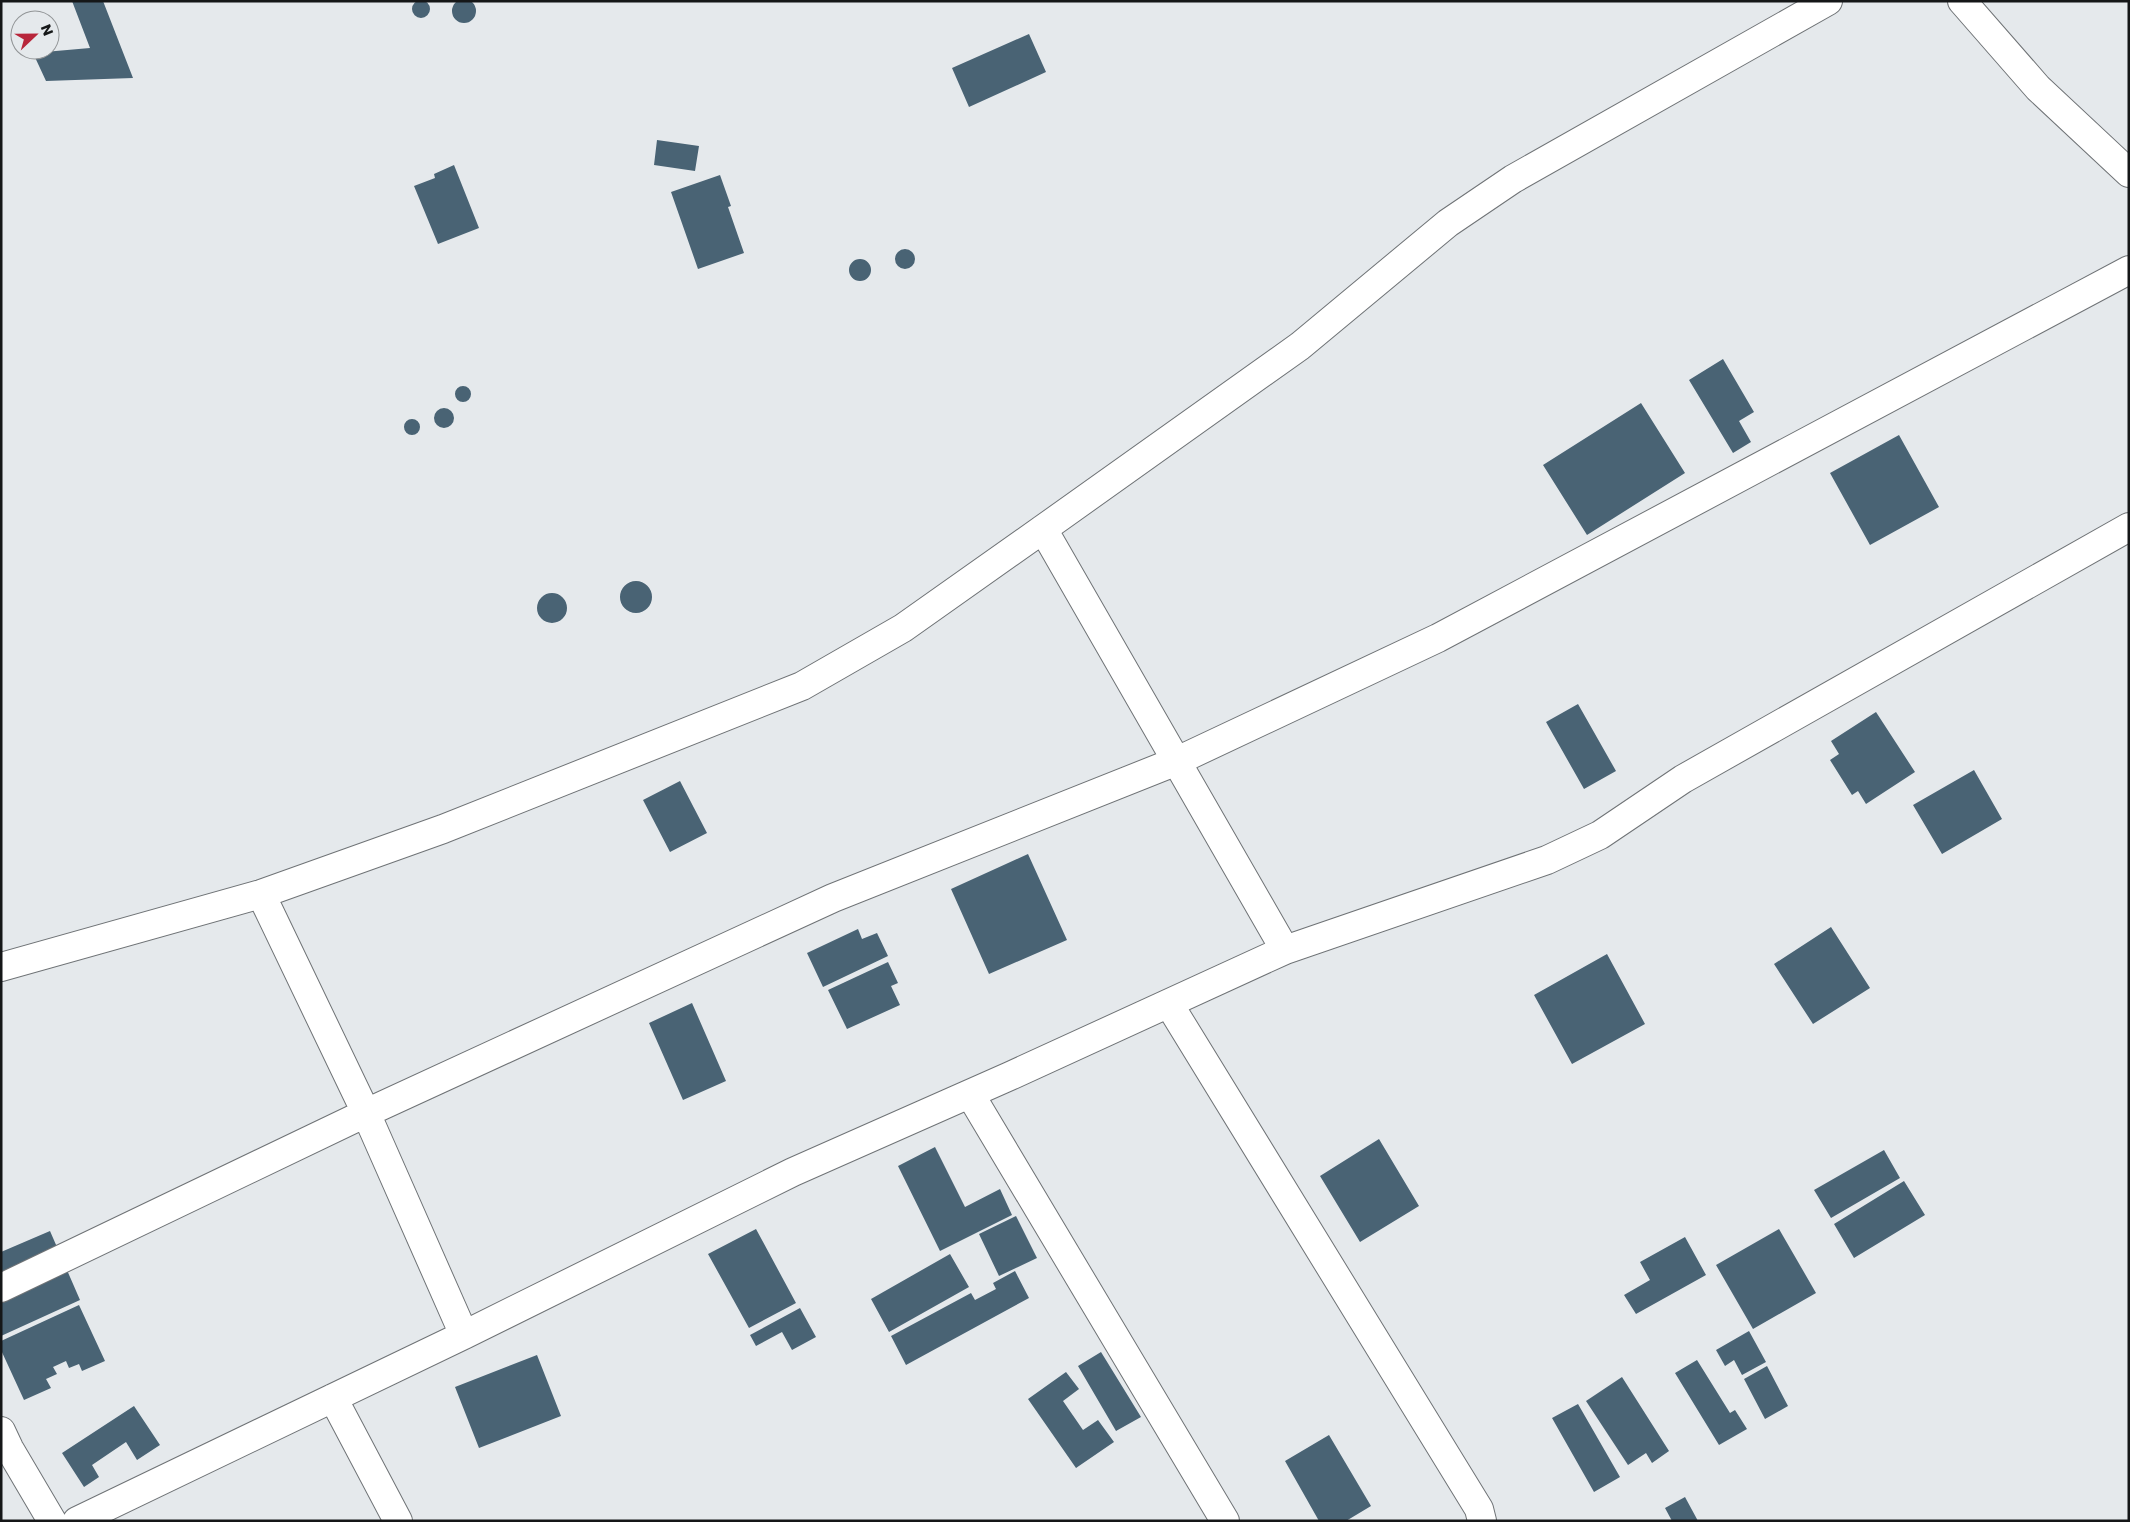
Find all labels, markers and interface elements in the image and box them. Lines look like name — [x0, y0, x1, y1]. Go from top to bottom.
north arrow — [10, 10, 60, 60]
text: N — [36, 22, 58, 39]

